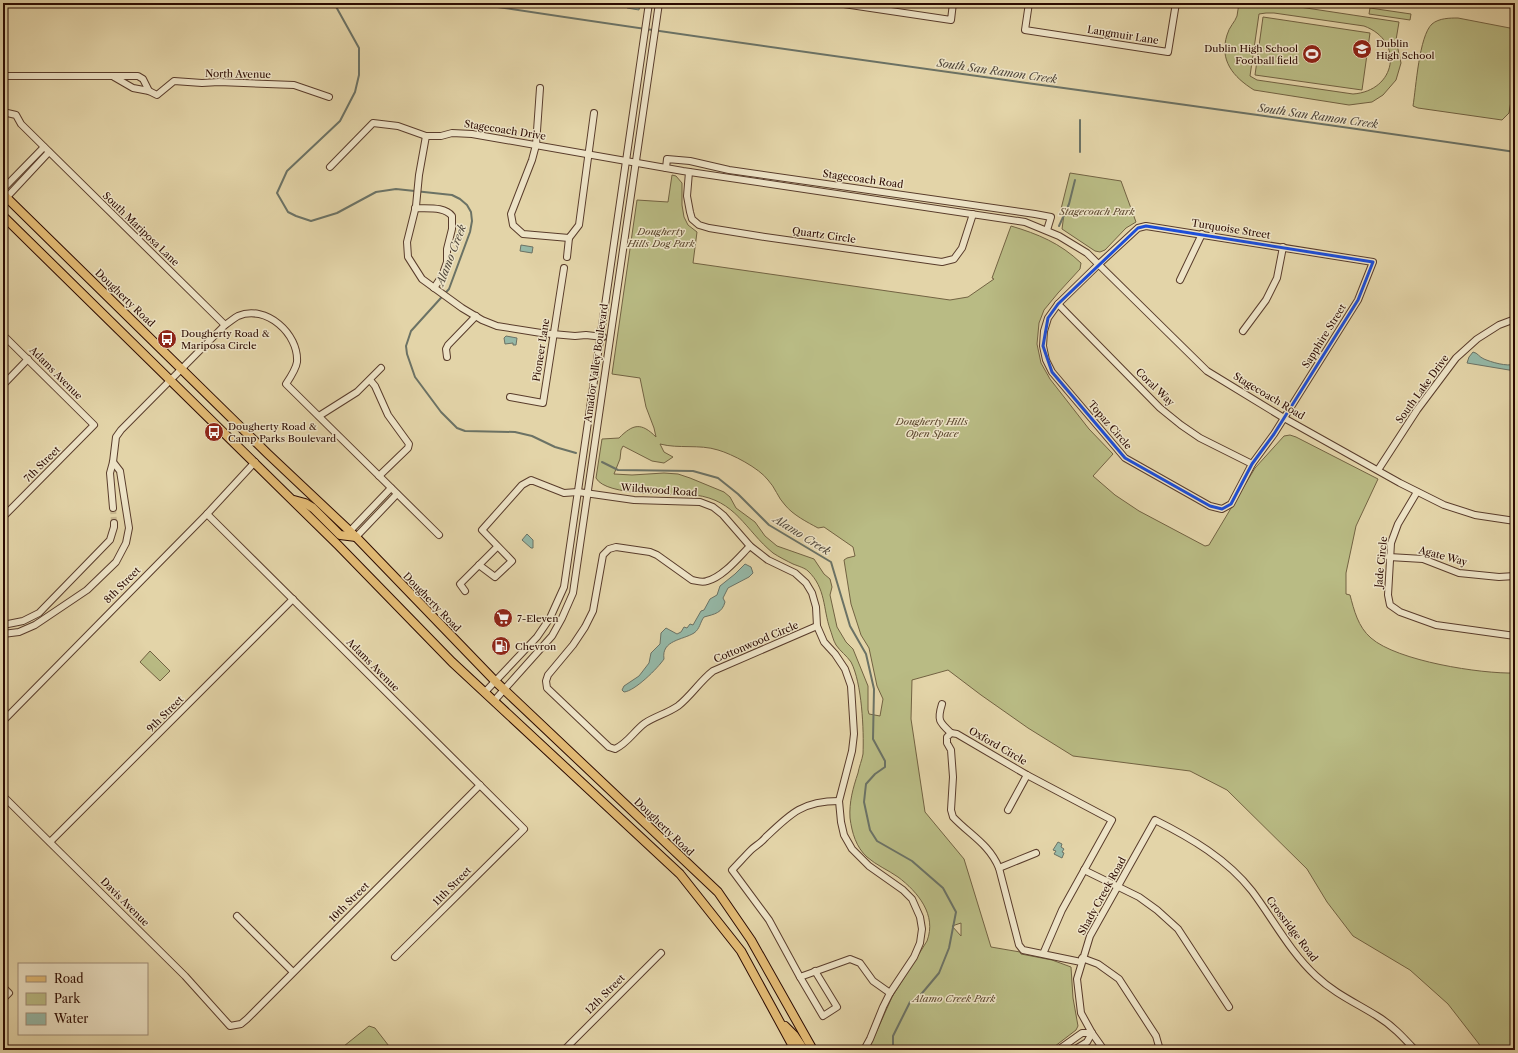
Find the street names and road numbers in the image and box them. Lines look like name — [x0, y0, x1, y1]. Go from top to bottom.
street label: Langmuir Lane — [1086, 23, 1160, 47]
street label: North Avenue — [205, 67, 271, 81]
street label: Stagecoach Drive — [463, 117, 547, 143]
street label: Stagecoach Road — [822, 167, 904, 191]
street label: South Mariposa Lane — [100, 189, 182, 269]
street label: Turquoise Street — [1191, 216, 1272, 242]
street label: Quartz Circle — [791, 224, 857, 246]
street label: Dougherty Road — [92, 266, 158, 330]
street label: Sapphire Street — [1299, 301, 1349, 371]
street label: Amador Valley Boulevard — [581, 303, 611, 424]
street label: Pioneer Lane — [530, 317, 552, 382]
street label: Adams Avenue — [26, 343, 86, 403]
street label: South Lake Drive — [1393, 352, 1452, 426]
street label: Coral Way — [1133, 365, 1178, 409]
street label: Stagecoach Road — [1231, 370, 1307, 422]
street label: Topaz Circle — [1085, 398, 1135, 452]
street label: 7th Street — [21, 443, 63, 485]
street label: Wildwood Road — [619, 481, 698, 499]
street label: Jade Circle — [1372, 535, 1390, 590]
street label: Agate Way — [1416, 543, 1469, 569]
street label: 8th Street — [101, 564, 143, 606]
street label: Dougherty Road — [400, 569, 464, 635]
street label: Cottonwood Circle — [712, 618, 801, 666]
street label: Adams Avenue — [343, 635, 403, 695]
street label: 9th Street — [144, 693, 186, 735]
street label: Oxford Circle — [967, 724, 1030, 768]
street label: Dougherty Road — [631, 795, 697, 859]
street label: Shady Creek Road — [1075, 855, 1129, 937]
street label: 11th Street — [430, 864, 474, 908]
street label: Davis Avenue — [98, 875, 152, 929]
street label: 10th Street — [326, 879, 372, 925]
street label: Crossridge Road — [1263, 894, 1321, 964]
street label: 12th Street — [582, 971, 628, 1017]

